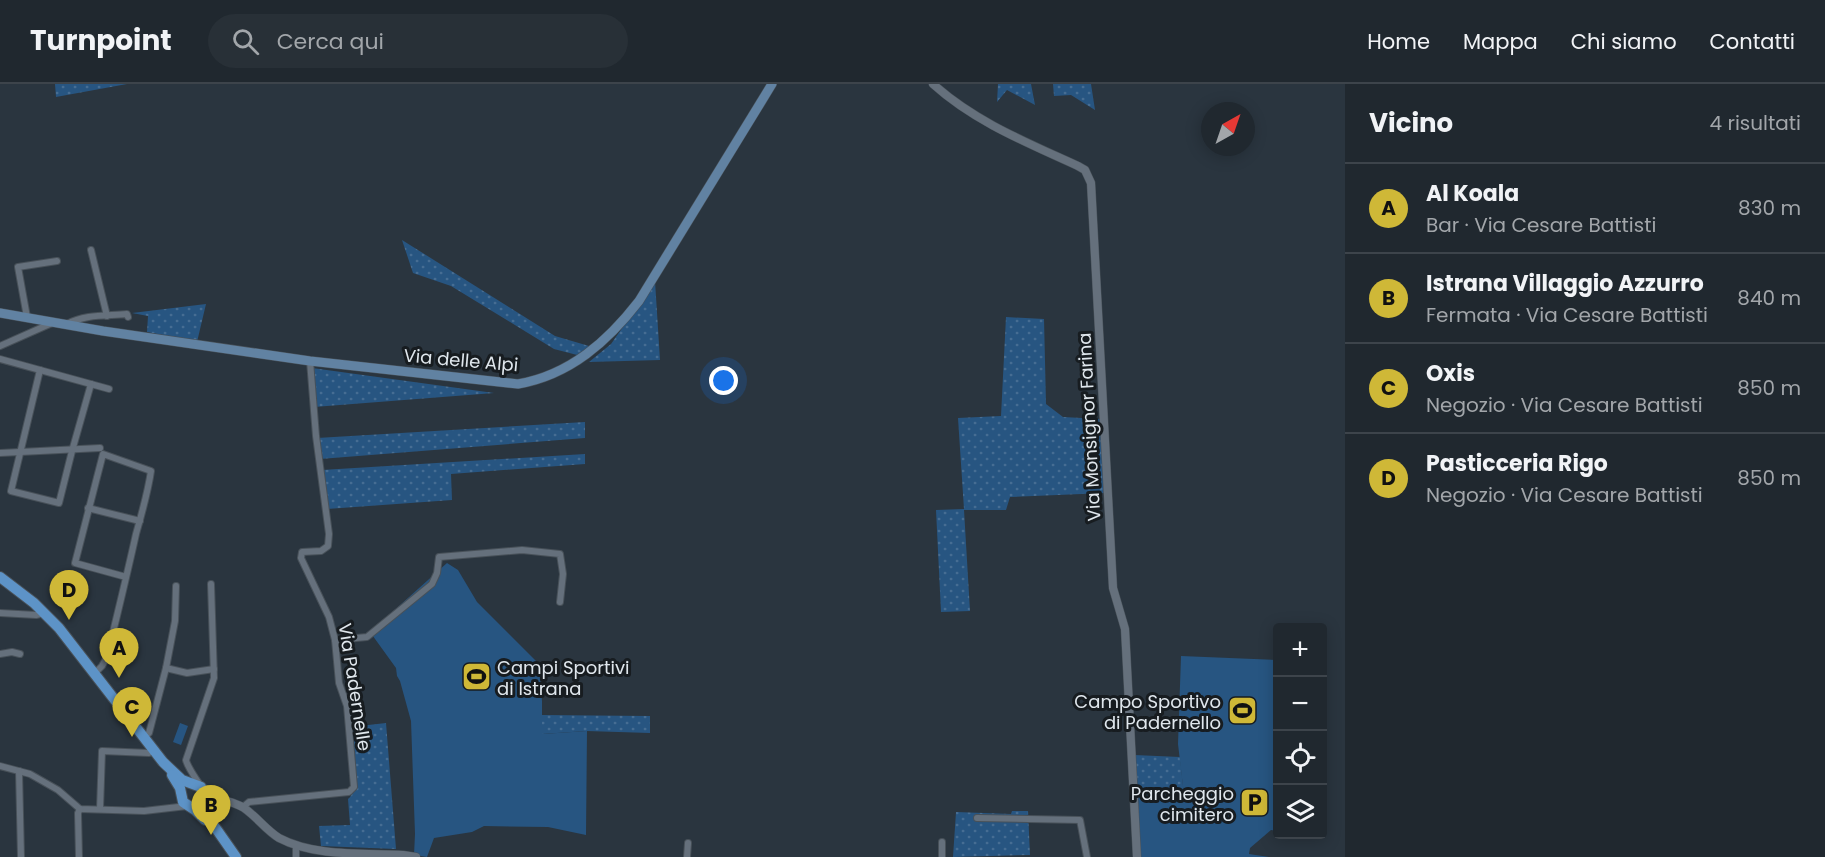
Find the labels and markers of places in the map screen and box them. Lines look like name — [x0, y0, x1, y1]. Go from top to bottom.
pin: D — [50, 570, 88, 620]
pin: A — [100, 628, 138, 678]
place label: Campi Sportivi di Istrana — [497, 655, 629, 701]
sports icon: Campi Sportivi di Istrana — [460, 661, 492, 693]
pin: C — [112, 688, 152, 737]
place label: Campo Sportivo di Padernello — [1074, 689, 1221, 735]
sports icon: Campo Sportivo di Padernello — [1226, 695, 1258, 727]
place label: Parcheggio cimitero — [1131, 781, 1234, 827]
pin: B — [192, 786, 230, 835]
parking icon: Parcheggio cimitero — [1239, 787, 1271, 819]

